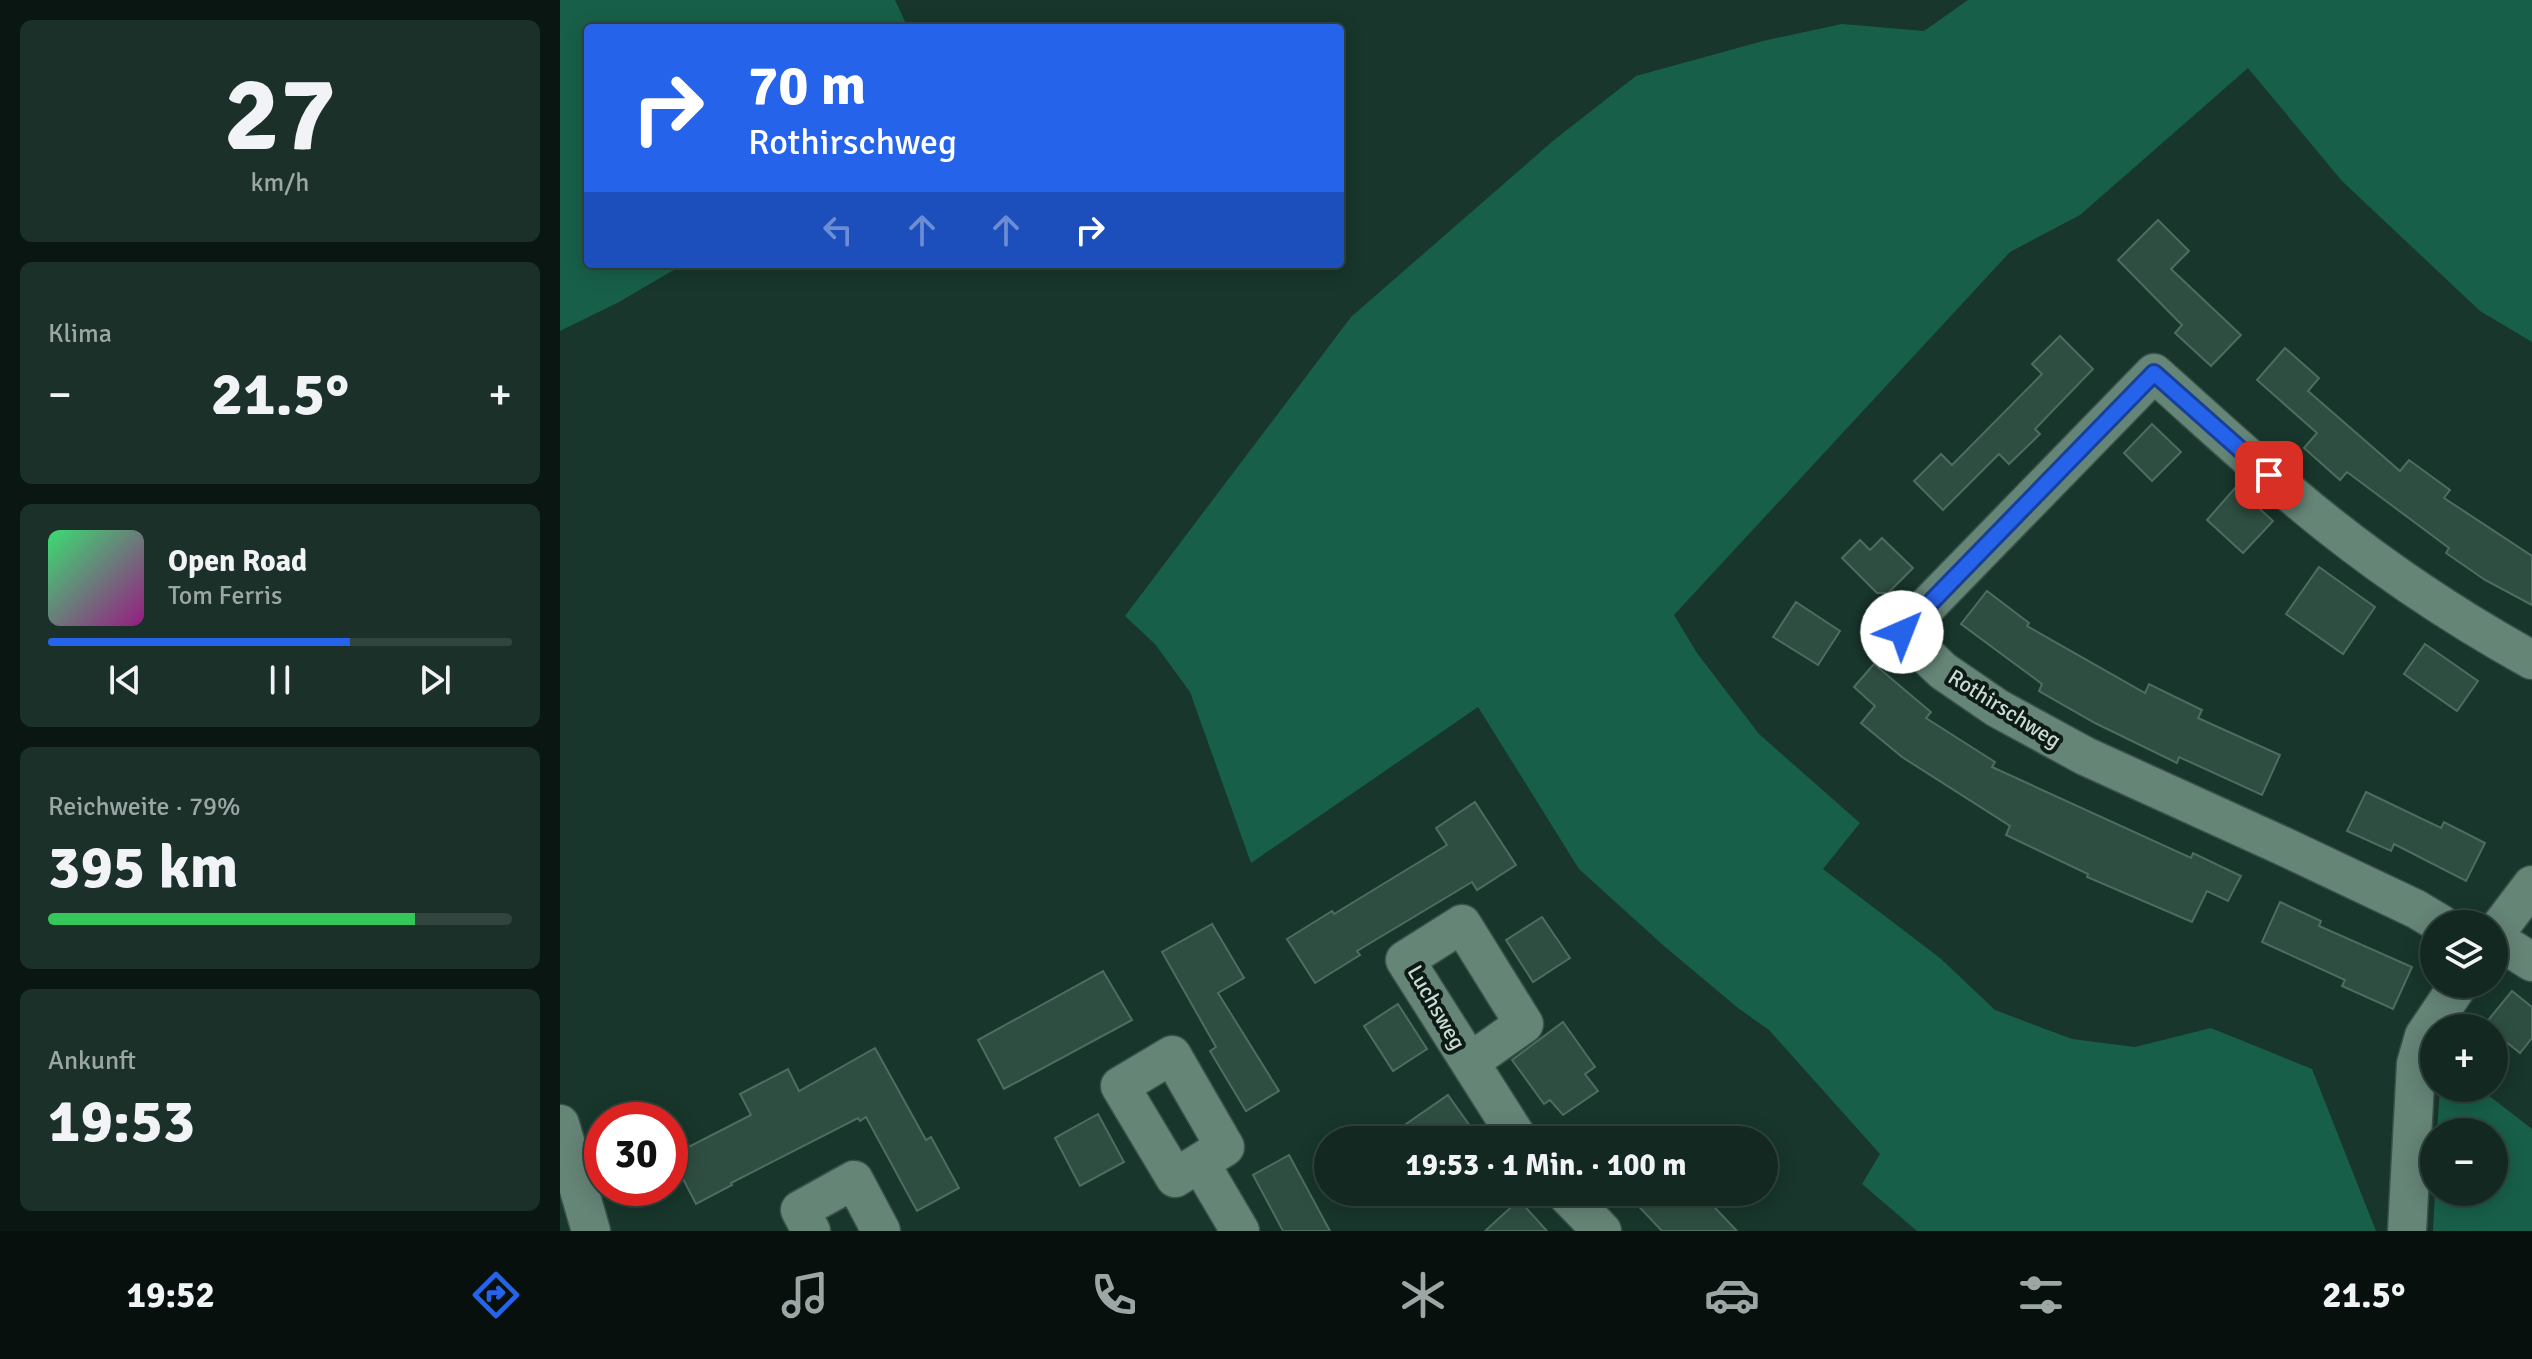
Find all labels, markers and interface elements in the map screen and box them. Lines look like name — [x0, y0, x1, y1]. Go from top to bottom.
text: 27 — [224, 51, 336, 179]
text: 70 m — [748, 51, 866, 120]
icon: right — [616, 56, 720, 160]
text: Rothirschweg — [748, 120, 957, 165]
text: km/h — [251, 167, 309, 199]
icon: left — [816, 208, 860, 252]
icon: ahead — [900, 208, 944, 252]
icon: ahead — [984, 208, 1028, 252]
icon: right — [1068, 208, 1112, 252]
text: Klima — [48, 318, 112, 350]
text: 21.5° — [211, 358, 349, 432]
text: − — [48, 368, 72, 422]
text: + — [488, 368, 512, 422]
pin — [2235, 441, 2303, 509]
icon: arrive — [2247, 453, 2291, 497]
text: Open Road — [168, 543, 307, 580]
text: Tom Ferris — [168, 580, 282, 612]
position arrow — [1860, 590, 1944, 674]
icon: previous — [103, 658, 147, 702]
icon: pause — [258, 658, 302, 702]
icon: next — [413, 658, 457, 702]
street label: Rothirschweg — [1943, 663, 2066, 754]
text: Reichweite · 79% — [48, 791, 241, 823]
text: 395 km — [48, 831, 238, 905]
map controls — [2420, 910, 2508, 1206]
button: layers — [2420, 910, 2508, 998]
street label: Luchsweg — [1402, 960, 1472, 1054]
button: + — [2420, 1014, 2508, 1102]
text: Ankunft — [48, 1045, 136, 1077]
text: 19:53 — [48, 1085, 195, 1159]
speed limit sign: 30 — [584, 1102, 688, 1206]
button: − — [2420, 1118, 2508, 1206]
text: 19:53 · 1 Min. · 100 m — [1405, 1147, 1687, 1184]
icon: directions — [468, 1267, 524, 1323]
icon: music — [777, 1267, 833, 1323]
icon: phone — [1086, 1267, 1142, 1323]
icon: climate — [1395, 1267, 1451, 1323]
icon: car — [1704, 1267, 1760, 1323]
icon: filters — [2013, 1267, 2069, 1323]
text: 19:52 — [127, 1273, 215, 1318]
text: 21.5° — [2322, 1273, 2405, 1318]

